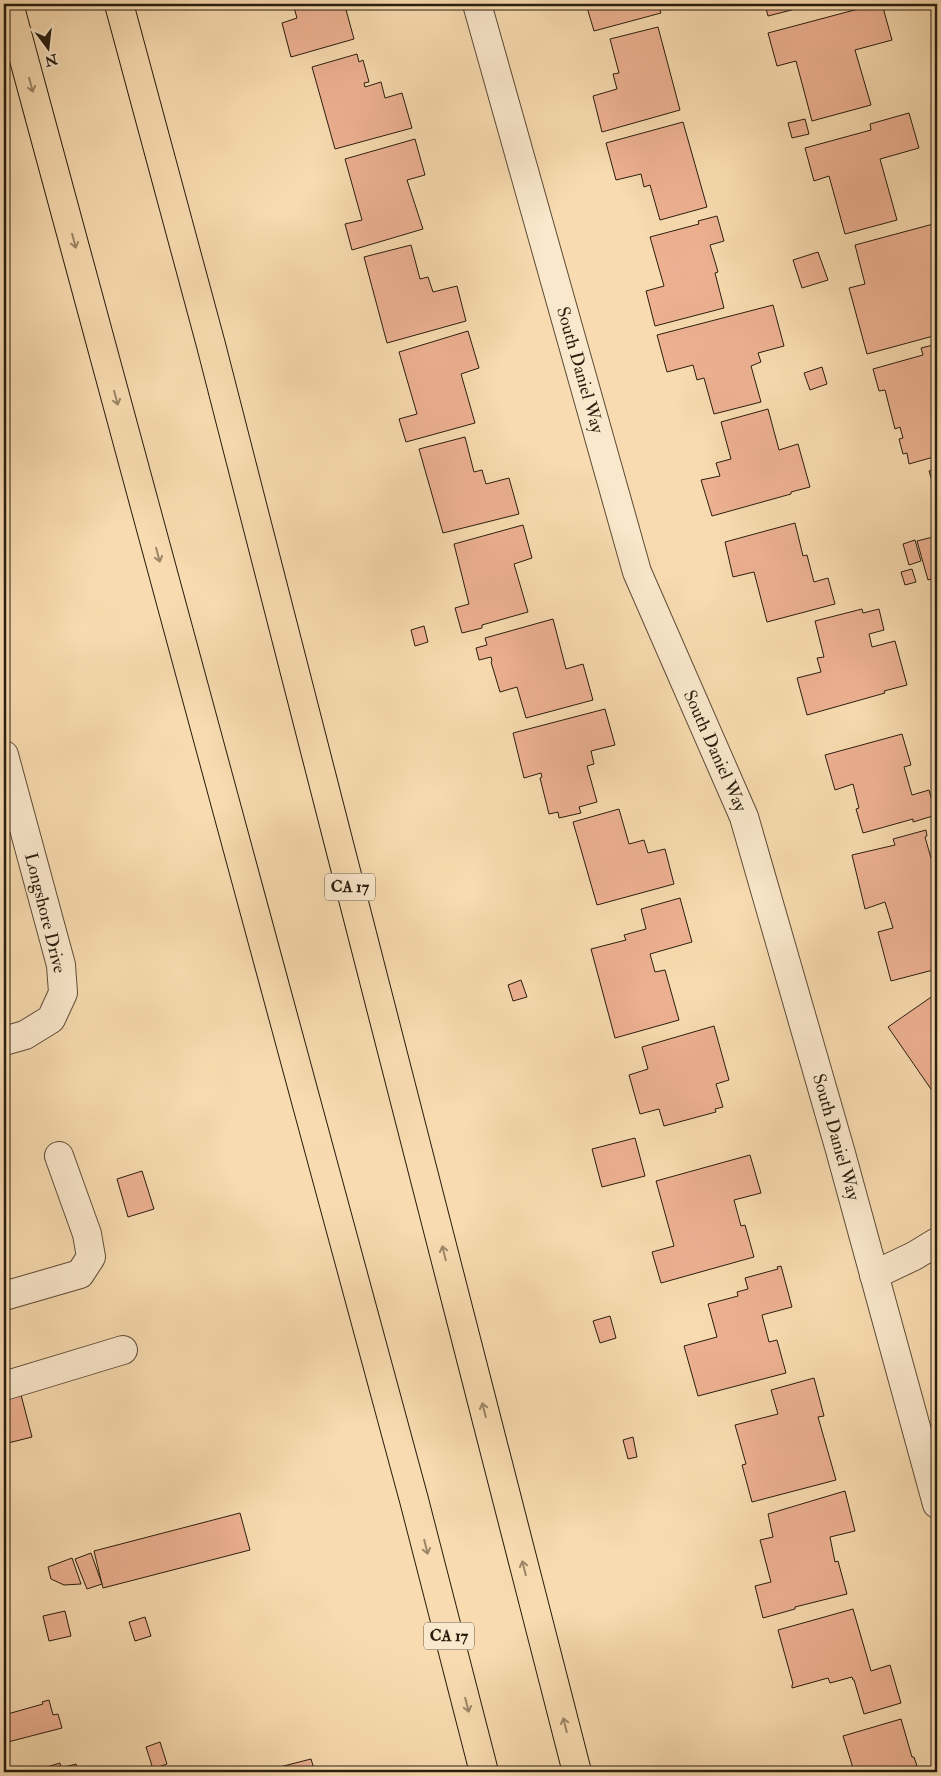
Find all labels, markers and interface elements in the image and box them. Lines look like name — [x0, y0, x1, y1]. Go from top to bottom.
north arrow — [22, 22, 72, 72]
text: N — [43, 50, 60, 70]
one-way arrow — [27, 76, 36, 92]
one-way arrow — [69, 233, 79, 249]
street label: South Daniel Way — [551, 304, 609, 437]
one-way arrow — [112, 390, 121, 406]
one-way arrow — [154, 547, 164, 563]
street label: South Daniel Way — [678, 687, 753, 816]
street label: Longshore Drive — [19, 850, 71, 976]
road number: CA 17 — [325, 874, 375, 900]
street label: South Daniel Way — [807, 1071, 865, 1204]
one-way arrow — [438, 1245, 448, 1261]
one-way arrow — [479, 1403, 488, 1419]
one-way arrow — [422, 1539, 431, 1555]
one-way arrow — [519, 1560, 528, 1576]
road number: CA 17 — [424, 1622, 474, 1650]
one-way arrow — [462, 1696, 472, 1712]
one-way arrow — [559, 1718, 569, 1734]

